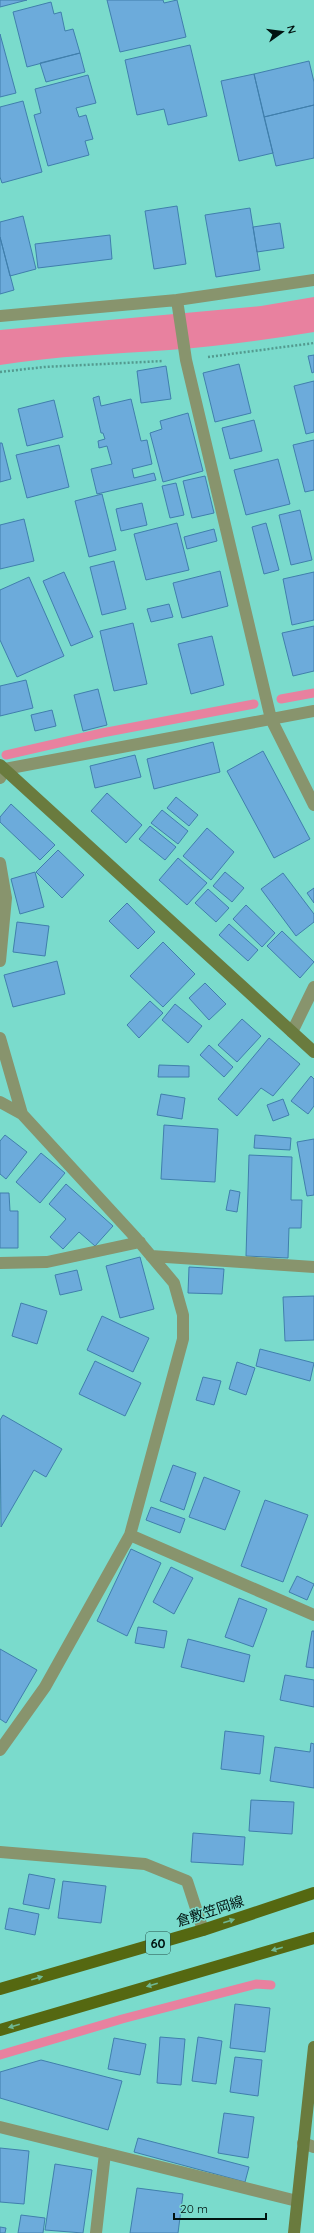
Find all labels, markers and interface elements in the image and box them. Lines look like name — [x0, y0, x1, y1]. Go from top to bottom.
north arrow — [262, 12, 302, 52]
text: N — [284, 24, 299, 35]
street label: 倉敷笠岡線 — [174, 1892, 246, 1930]
one-way arrow — [223, 1918, 235, 1924]
road number: 60 — [146, 1932, 170, 1954]
one-way arrow — [270, 1946, 282, 1952]
one-way arrow — [32, 1975, 44, 1981]
one-way arrow — [146, 1982, 158, 1988]
one-way arrow — [7, 2023, 19, 2029]
scale bar — [174, 2195, 266, 2221]
text: 20 m — [180, 2201, 208, 2216]

